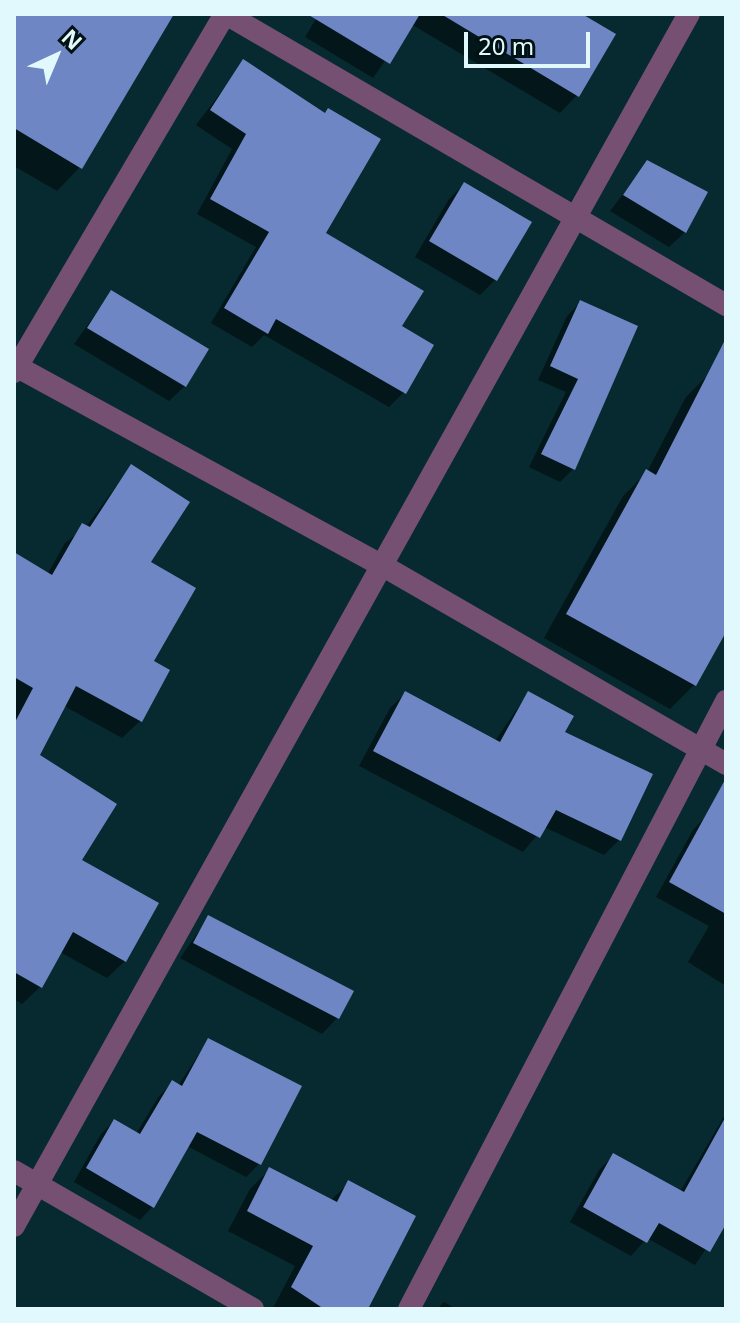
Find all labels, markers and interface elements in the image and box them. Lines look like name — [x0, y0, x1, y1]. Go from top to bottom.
north arrow — [16, 16, 96, 96]
scale bar — [468, 16, 594, 66]
text: N — [56, 22, 90, 56]
text: 20 m — [478, 29, 534, 62]

